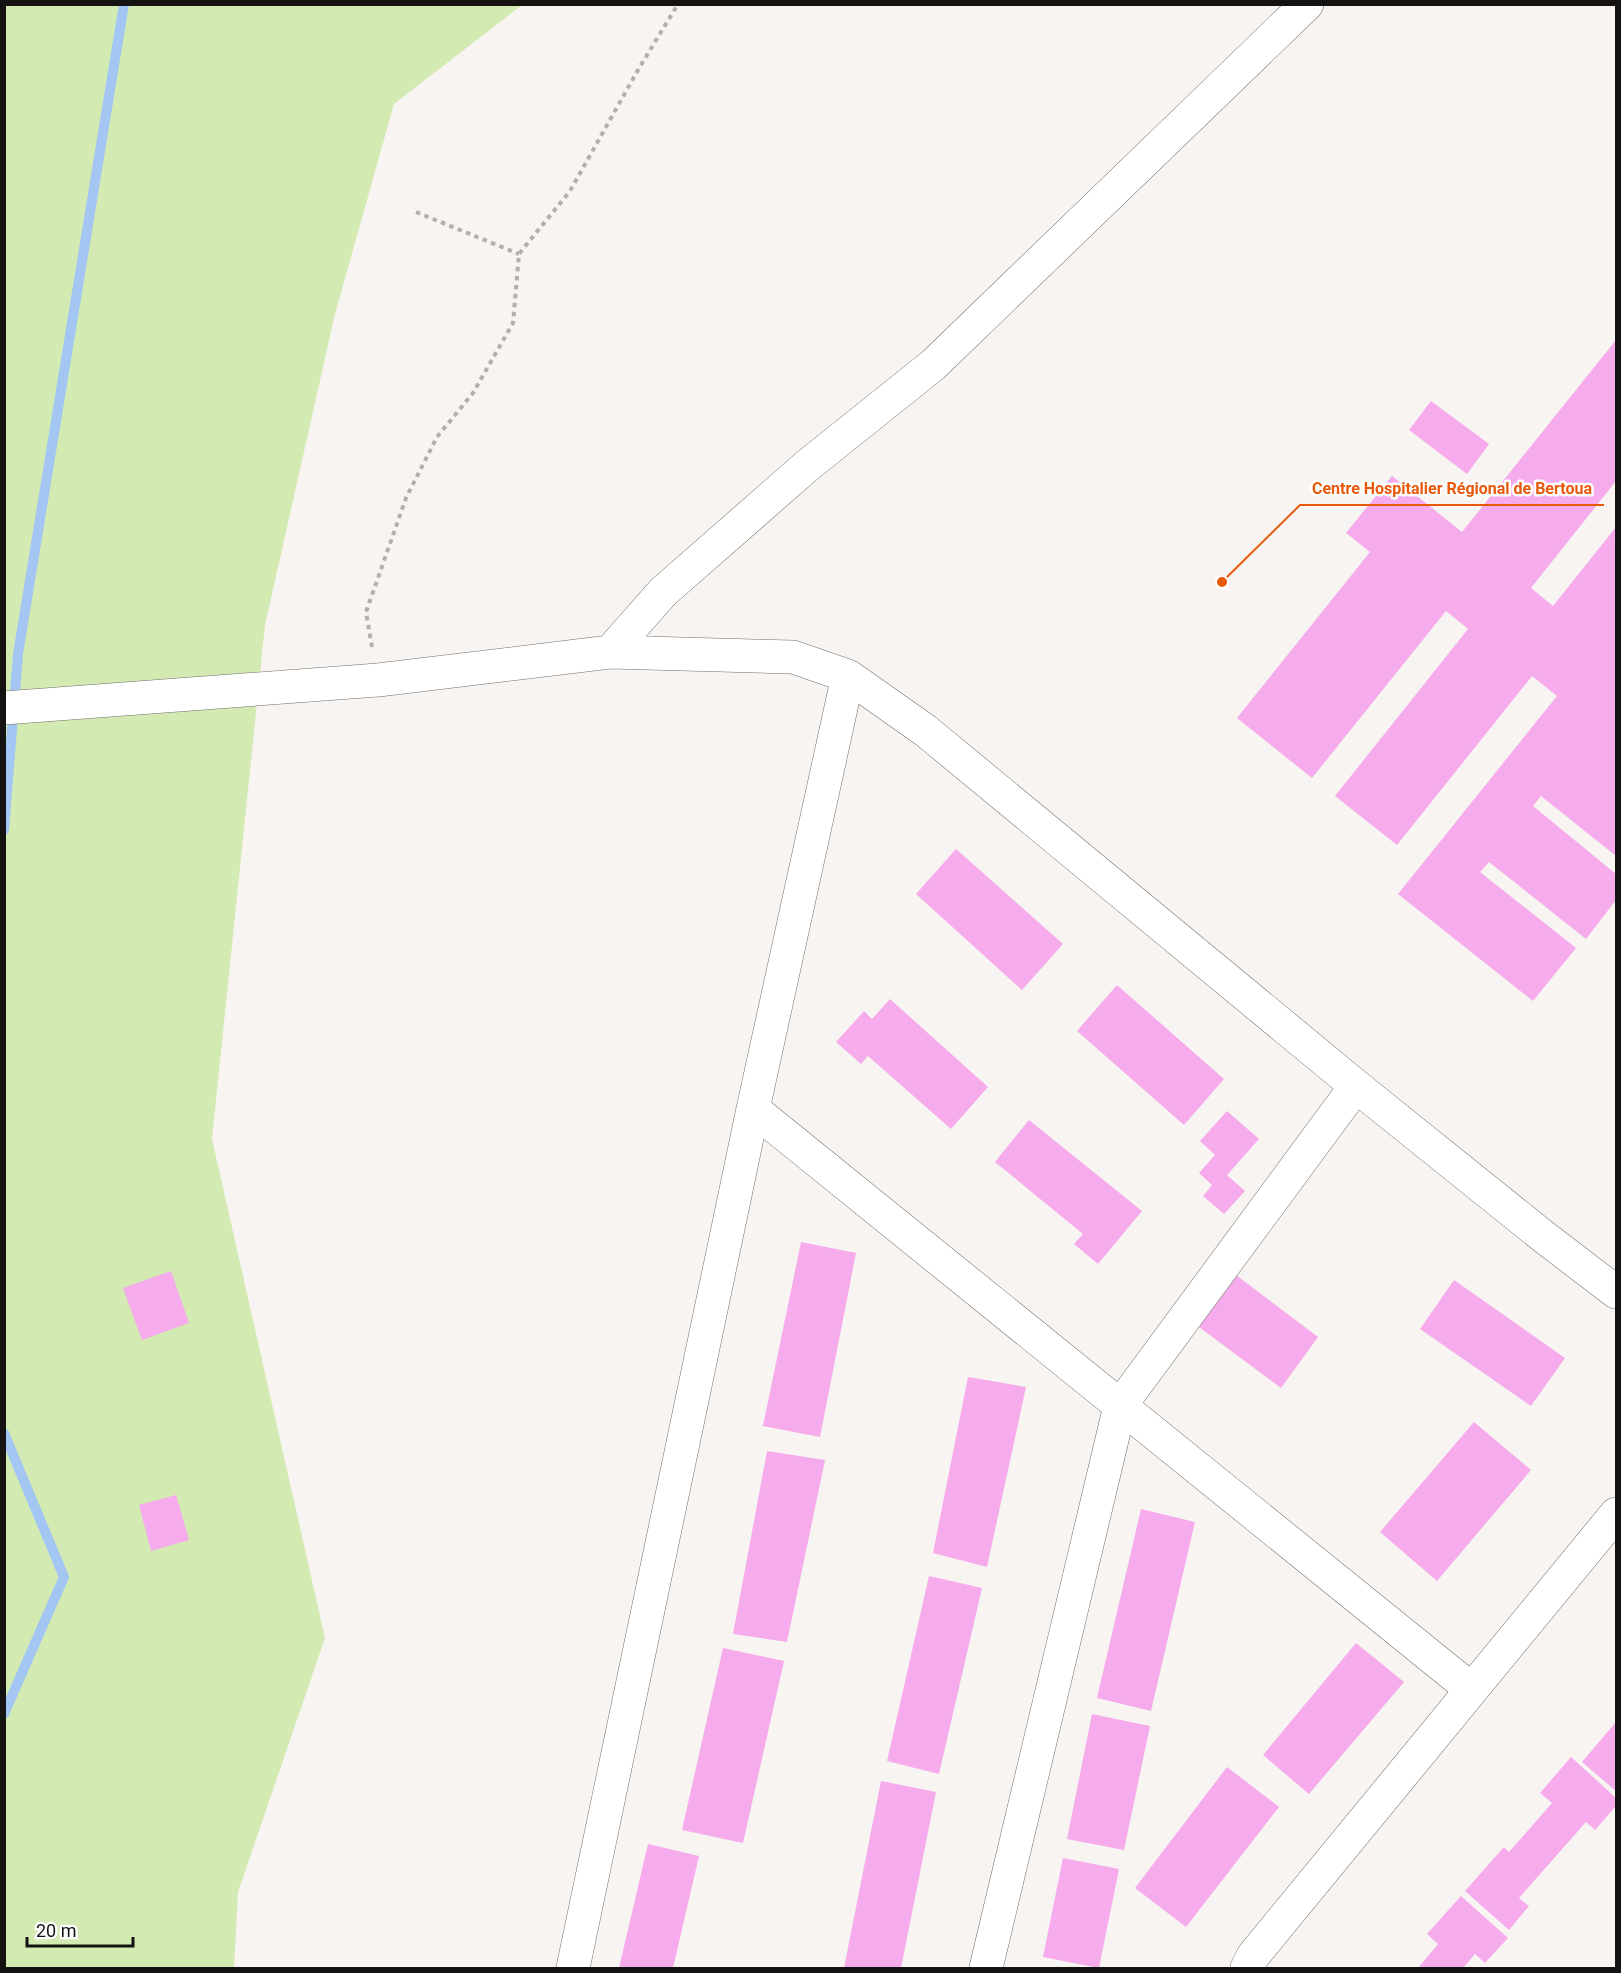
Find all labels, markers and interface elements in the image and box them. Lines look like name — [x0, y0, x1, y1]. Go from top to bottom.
callout: Centre Hospitalier Régional de Bertoua — [1300, 471, 1604, 505]
text: Centre Hospitalier Régional de Bertoua — [1312, 479, 1592, 498]
scale bar — [27, 1910, 134, 1948]
text: 20 m — [36, 1920, 76, 1941]

